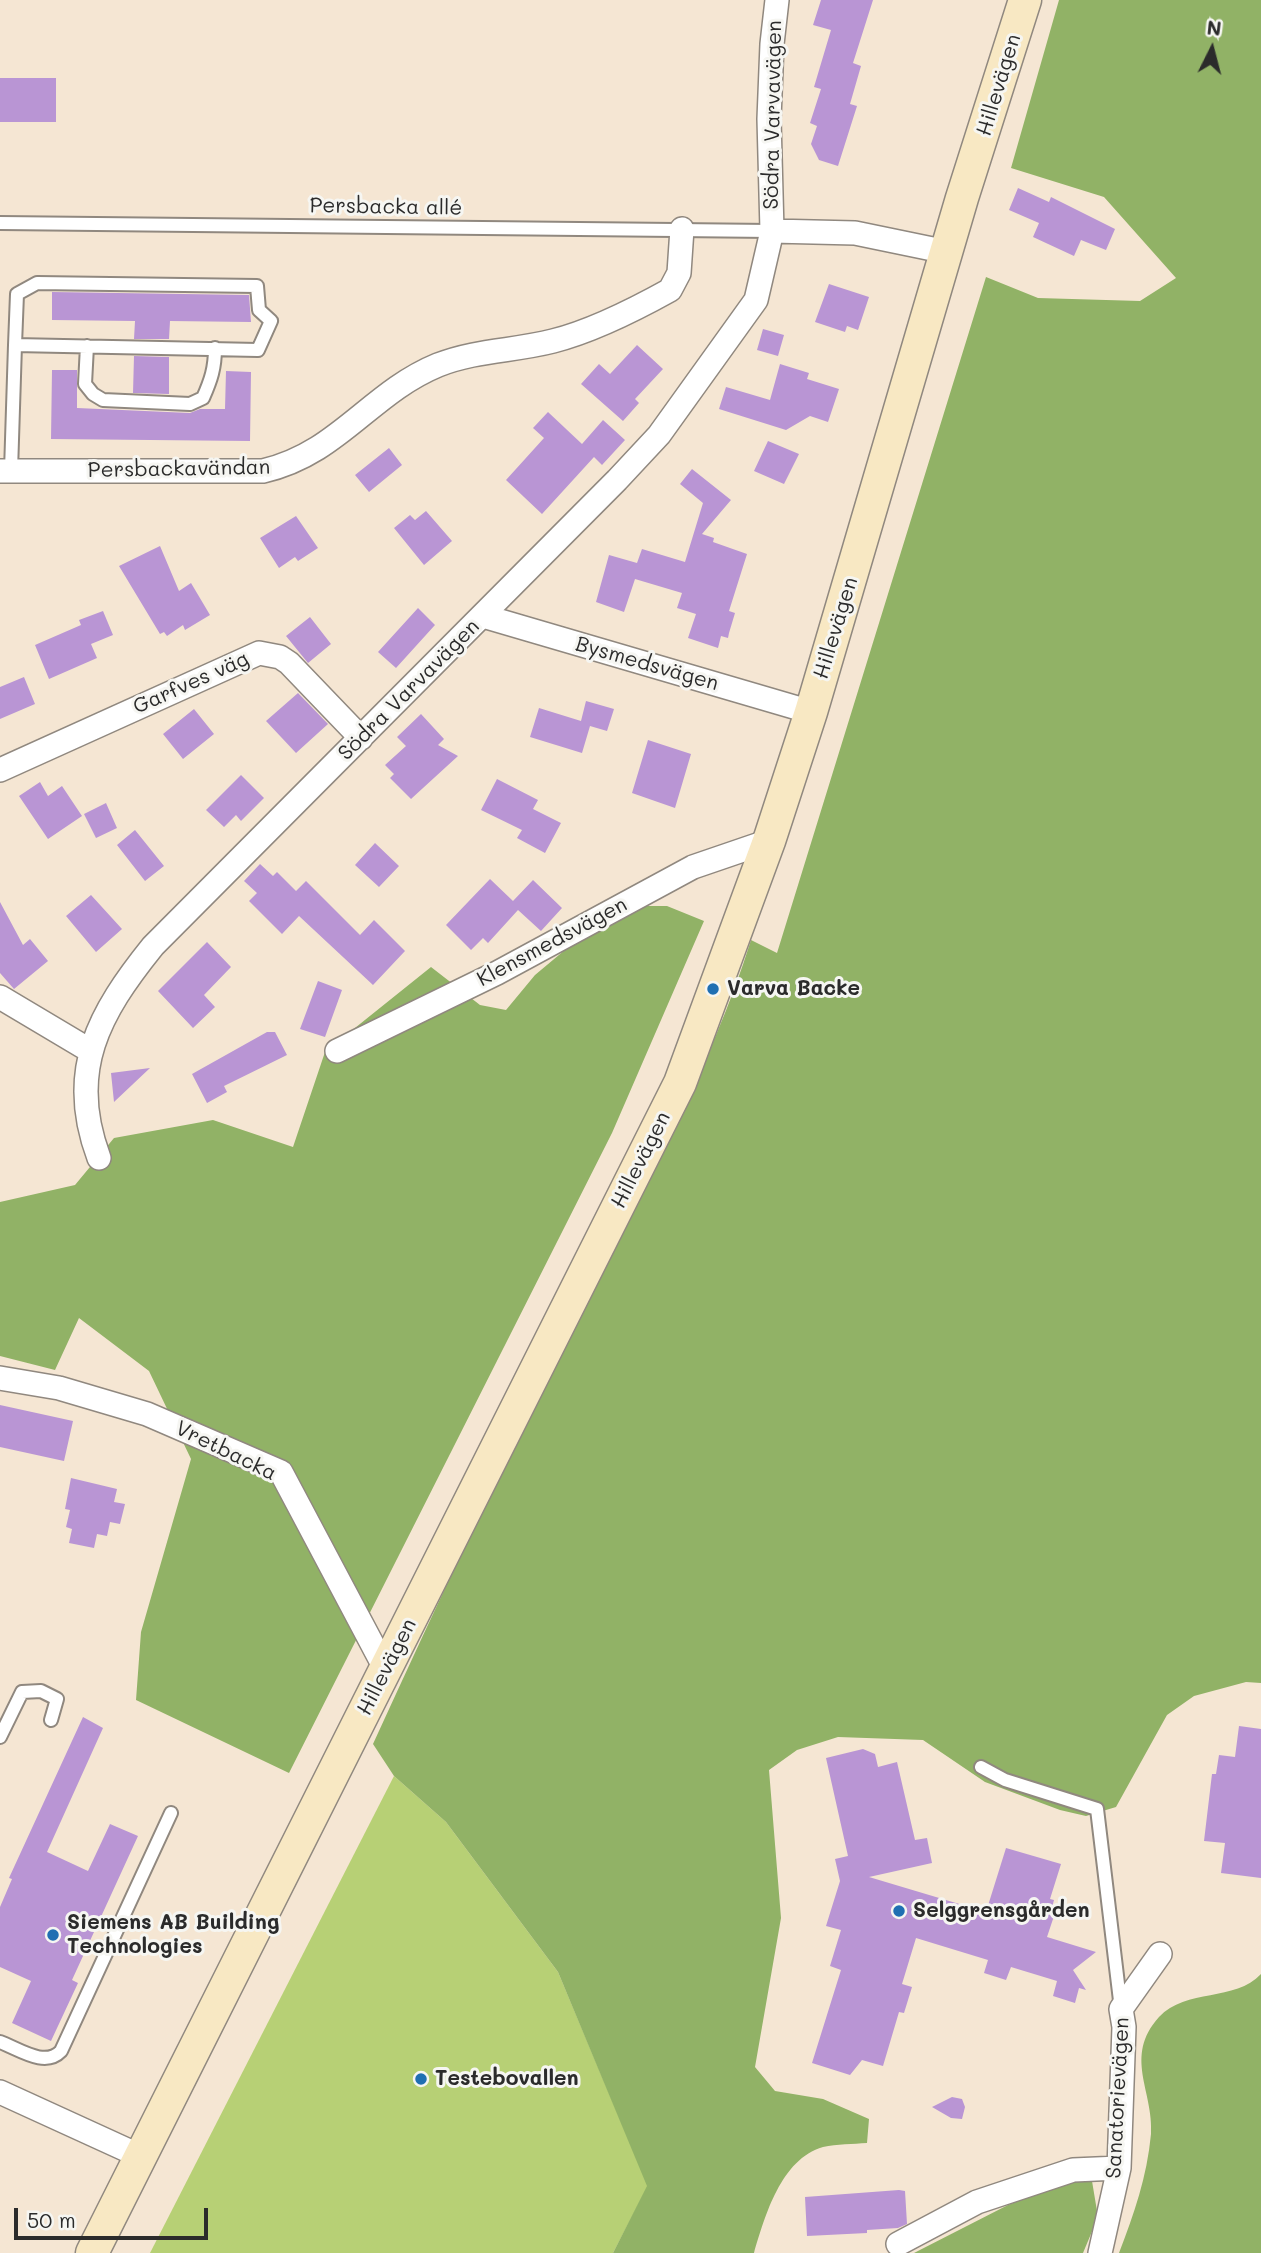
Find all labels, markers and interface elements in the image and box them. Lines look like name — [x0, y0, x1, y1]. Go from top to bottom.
north arrow — [1177, 14, 1247, 84]
text: N — [1206, 14, 1223, 41]
street label: Södra Varvavägen — [759, 20, 787, 210]
street label: Hillevägen — [972, 31, 1026, 139]
street label: Persbacka allé — [309, 193, 463, 221]
street label: Persbackavändan — [87, 455, 271, 483]
street label: Hillevägen — [809, 574, 863, 682]
street label: Södra Varvavägen — [333, 614, 485, 766]
street label: Bysmedsvägen — [573, 632, 721, 696]
street label: Garfves väg — [129, 646, 253, 720]
street label: Klensmedsvägen — [473, 892, 631, 992]
place label: Varva Backe — [727, 976, 860, 1002]
marker: Varva Backe — [705, 981, 721, 997]
street label: Hillevägen — [606, 1107, 676, 1213]
street label: Vretbacka — [171, 1416, 281, 1486]
street label: Hillevägen — [352, 1614, 422, 1720]
place label: Selggrensgården — [913, 1898, 1090, 1924]
marker: Selggrensgården — [891, 1903, 907, 1919]
place label: Siemens AB Building Technologies — [67, 1910, 279, 1960]
marker: Siemens AB Building Technologies — [45, 1927, 61, 1943]
street label: Sanatorievägen — [1101, 2017, 1135, 2179]
place label: Testebovallen — [435, 2066, 579, 2092]
marker: Testebovallen — [413, 2071, 429, 2087]
scale bar — [18, 2194, 212, 2238]
text: 50 m — [27, 2206, 76, 2233]

